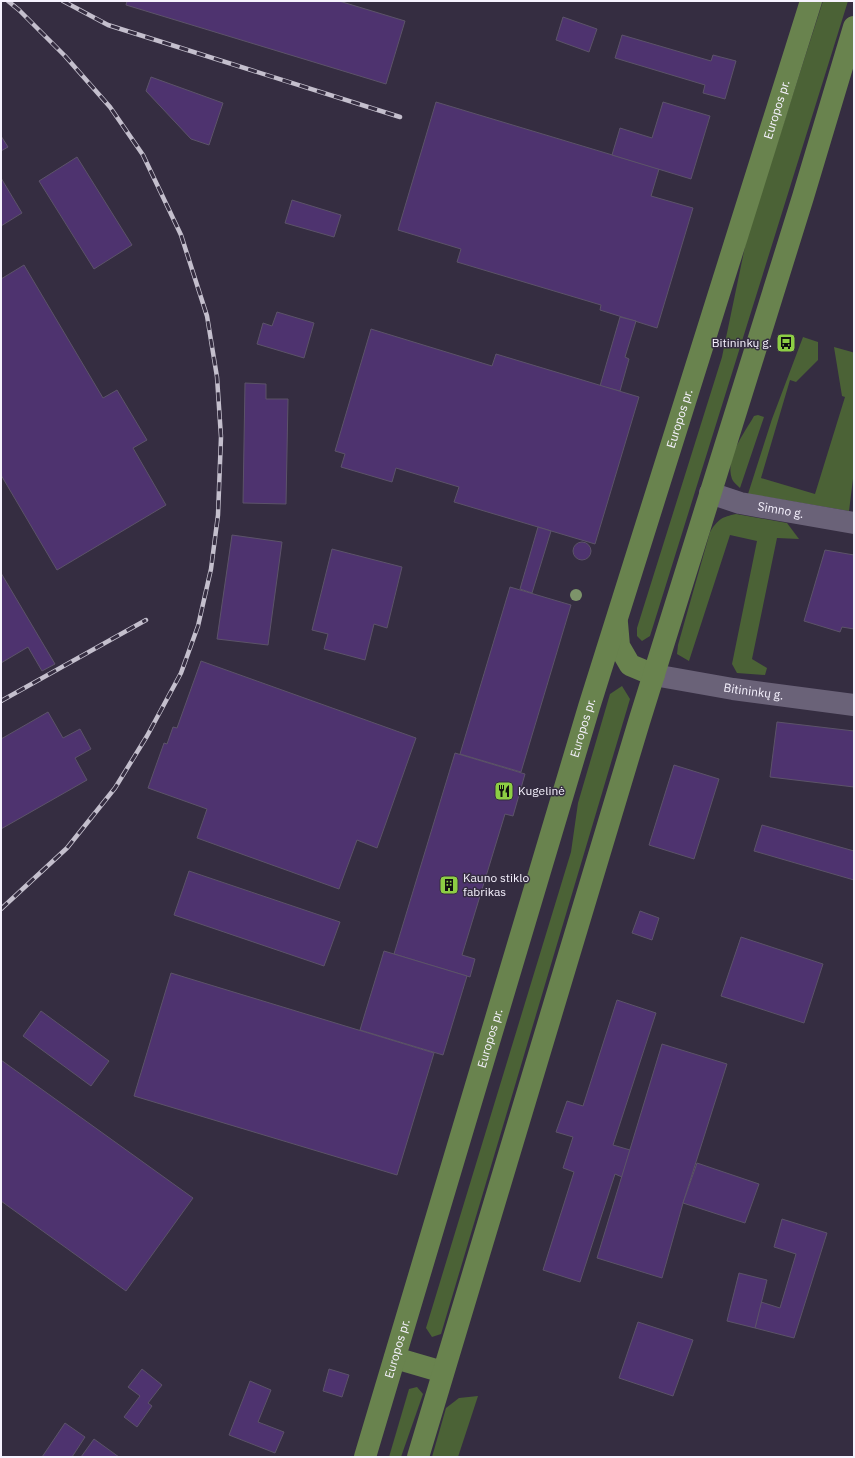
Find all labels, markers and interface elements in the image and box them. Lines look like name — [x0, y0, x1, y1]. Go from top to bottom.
street label: Europos pr. — [760, 78, 793, 141]
bus stop icon: Bitininkų g. — [775, 332, 797, 354]
place label: Bitininkų g. — [712, 335, 772, 350]
street label: Europos pr. — [663, 387, 695, 450]
street label: Simno g. — [757, 498, 805, 521]
street label: Bitininkų g. — [722, 679, 785, 703]
street label: Europos pr. — [566, 696, 598, 759]
restaurant icon: Kugelinė — [493, 780, 515, 802]
place label: Kugelinė — [518, 783, 565, 798]
place label: Kauno stiklo fabrikas — [463, 870, 530, 899]
building icon: Kauno stiklo fabrikas — [438, 874, 460, 896]
street label: Europos pr. — [474, 1007, 505, 1070]
street label: Europos pr. — [381, 1317, 413, 1380]

